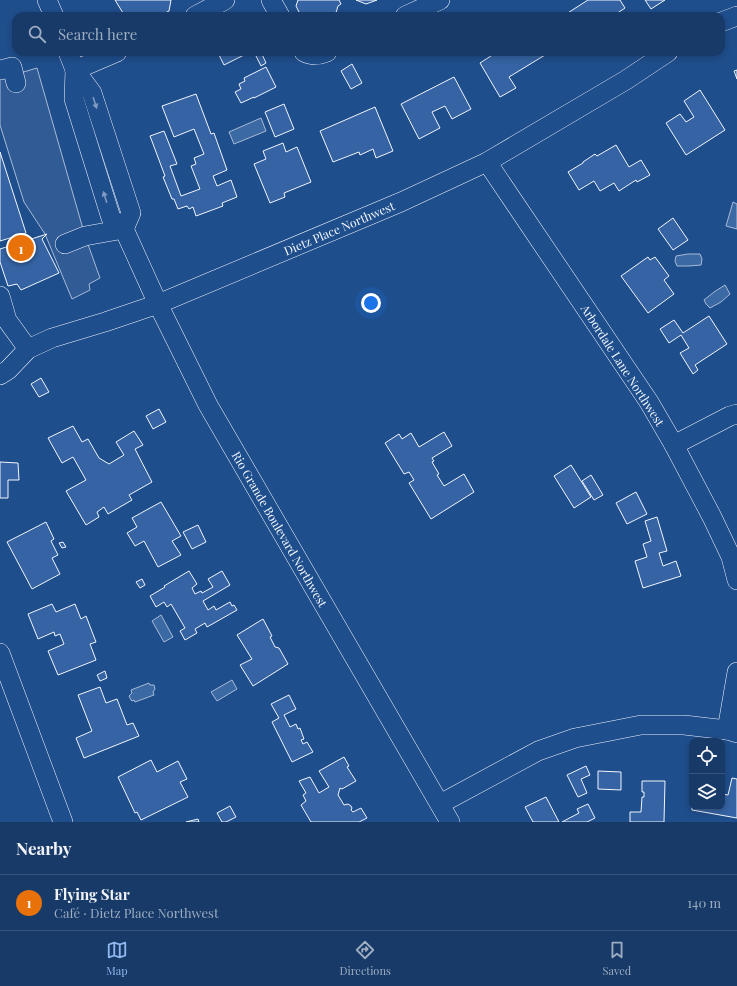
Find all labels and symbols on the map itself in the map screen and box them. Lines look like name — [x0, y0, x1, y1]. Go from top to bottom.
one-way arrow — [92, 98, 98, 110]
one-way arrow — [101, 191, 107, 203]
street label: Dietz Place Northwest — [281, 197, 397, 259]
pin: 1 — [8, 233, 34, 263]
your location — [361, 293, 381, 313]
street label: Arbordale Lane Northwest — [577, 300, 669, 429]
street label: Rio Grande Boulevard Northwest — [229, 448, 332, 610]

